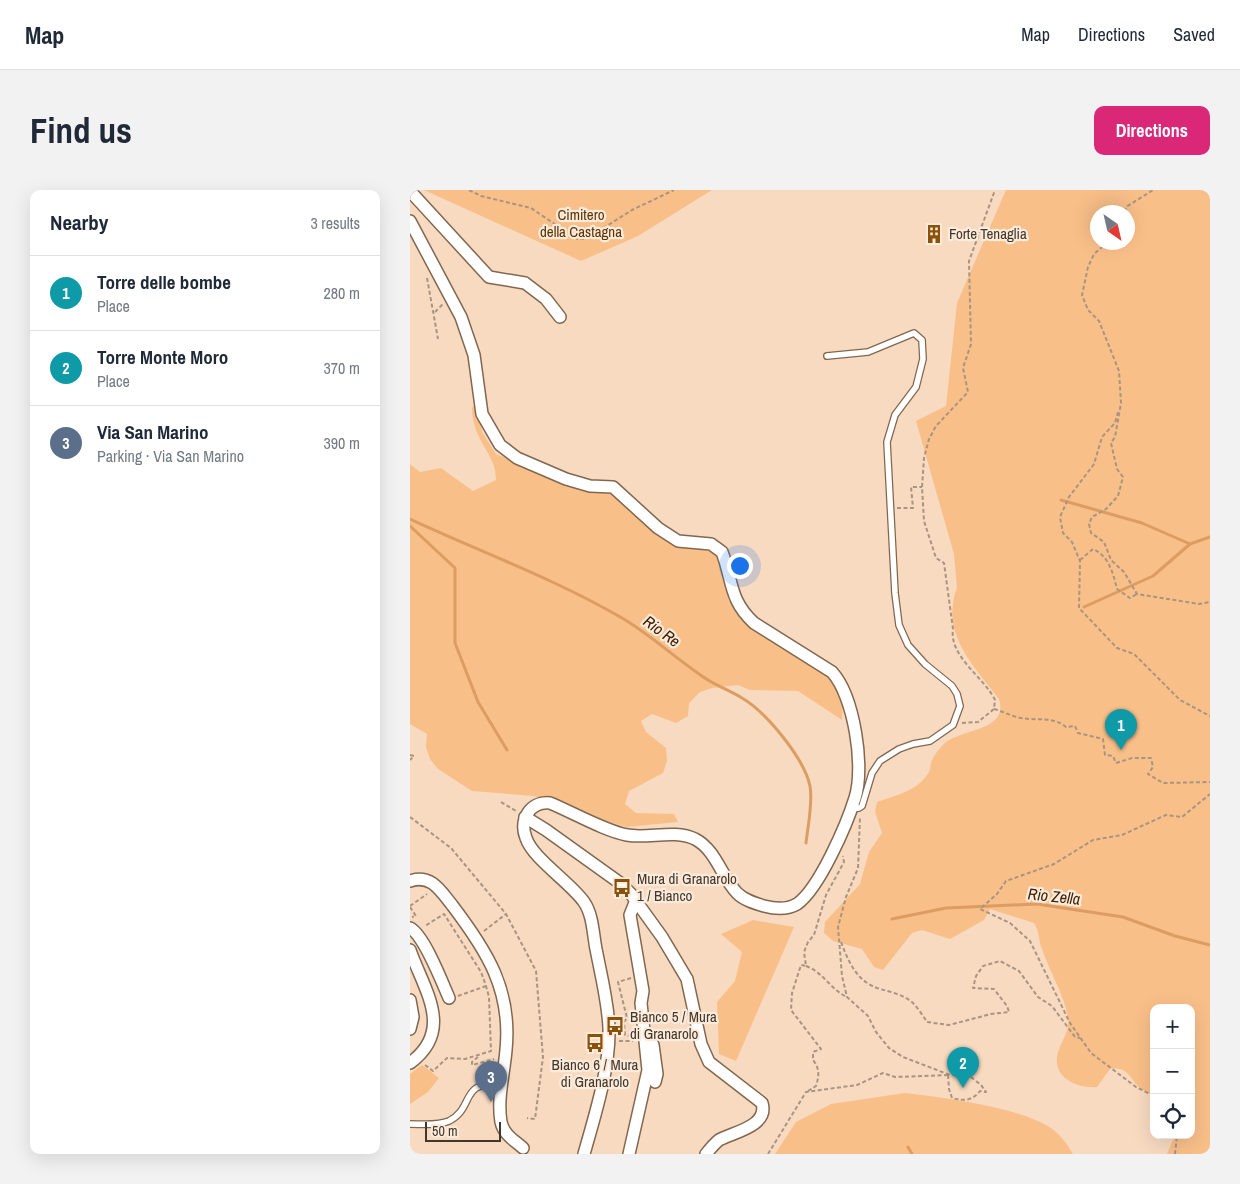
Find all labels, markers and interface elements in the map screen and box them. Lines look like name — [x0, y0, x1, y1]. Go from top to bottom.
text: Map — [25, 19, 64, 51]
text: Map — [1021, 22, 1050, 47]
text: Directions — [1078, 22, 1145, 47]
text: Saved — [1173, 22, 1215, 47]
button: Directions — [1094, 106, 1210, 155]
text: Find us — [30, 107, 132, 154]
park label: Cimitero della Castagna — [540, 204, 622, 242]
north arrow — [1090, 205, 1135, 250]
text: Nearby — [50, 208, 108, 237]
text: 3 results — [310, 212, 360, 234]
building icon: Forte Tenaglia — [923, 223, 945, 245]
place label: Forte Tenaglia — [949, 223, 1027, 244]
text: Torre delle bombe — [97, 269, 231, 295]
text: 1 — [62, 282, 70, 304]
text: 280 m — [324, 282, 360, 304]
text: Place — [97, 295, 130, 317]
text: Torre Monte Moro — [97, 344, 228, 370]
text: 2 — [62, 357, 70, 379]
text: 370 m — [324, 357, 360, 379]
text: Place — [97, 370, 130, 392]
text: Via San Marino — [97, 419, 208, 445]
text: 3 — [62, 432, 70, 454]
text: 390 m — [324, 432, 360, 454]
text: Parking · Via San Marino — [97, 445, 244, 467]
your location — [727, 553, 753, 579]
water label: Rio Re — [639, 610, 685, 652]
pin: 1 — [1105, 709, 1137, 750]
place label: Mura di Granarolo 1 / Bianco — [637, 868, 737, 906]
bus stop icon: Mura di Granarolo 1 / Bianco — [611, 877, 633, 899]
water label: Rio Zella — [1027, 882, 1081, 910]
map controls — [1150, 1004, 1195, 1139]
button: + — [1150, 1004, 1195, 1049]
place label: Bianco 5 / Mura di Granarolo — [630, 1006, 717, 1044]
bus stop icon: Bianco 5 / Mura di Granarolo — [604, 1015, 626, 1037]
bus stop icon: Bianco 6 / Mura di Granarolo — [584, 1032, 606, 1054]
pin: 2 — [947, 1047, 979, 1088]
button: − — [1150, 1049, 1195, 1094]
place label: Bianco 6 / Mura di Granarolo — [552, 1054, 639, 1092]
pin: 3 — [475, 1061, 507, 1102]
button: locate — [1150, 1094, 1195, 1139]
scale bar — [425, 1119, 501, 1142]
text: 50 m — [432, 1122, 458, 1140]

